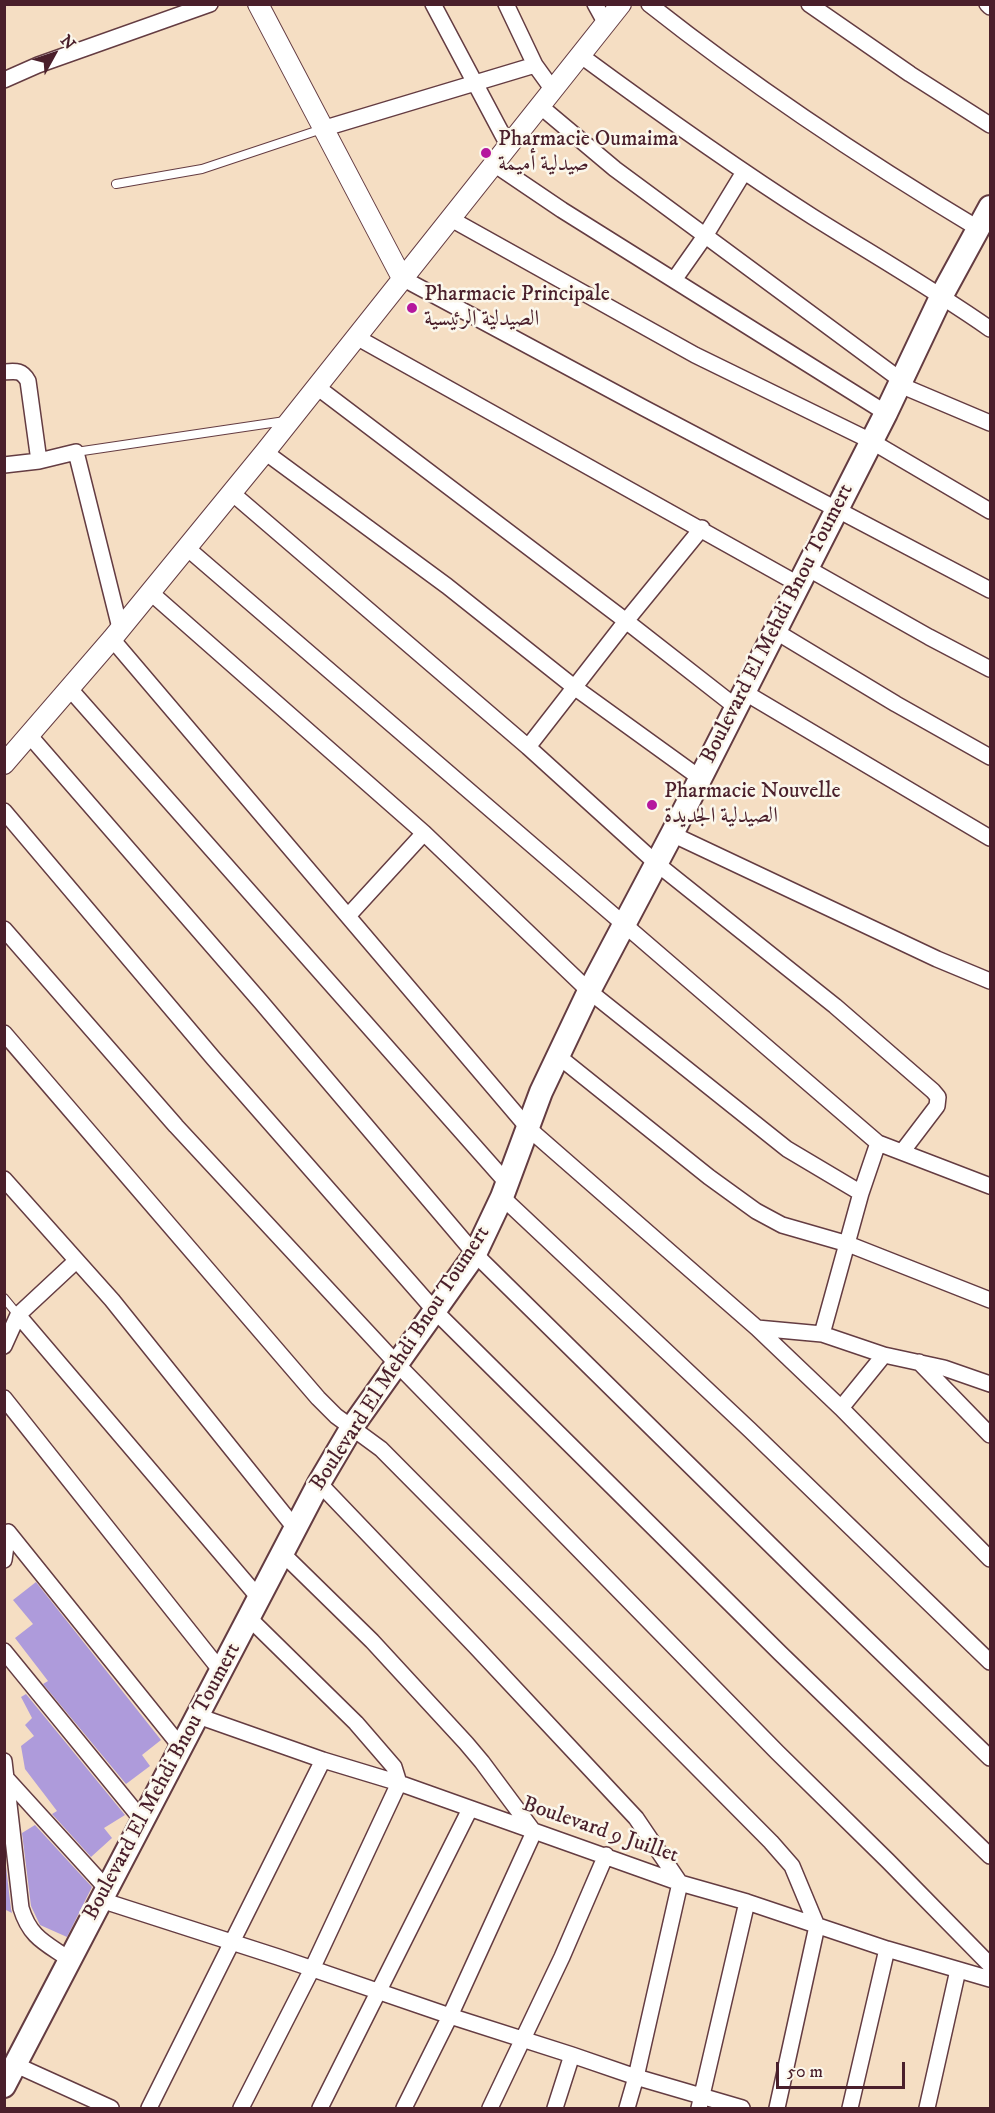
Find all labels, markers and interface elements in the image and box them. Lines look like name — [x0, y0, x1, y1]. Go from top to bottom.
north arrow — [24, 24, 84, 84]
text: N — [56, 31, 80, 54]
place label: Pharmacie Oumaima صيدلية أميمة — [498, 127, 678, 178]
marker: Pharmacie Oumaima صيدلية أميمة — [479, 146, 493, 160]
place label: Pharmacie Principale الصيدلية الرئيسية — [424, 282, 610, 334]
marker: Pharmacie Principale الصيدلية الرئيسية — [405, 301, 419, 315]
street label: Boulevard El Mehdi Bnou Toumert — [696, 480, 860, 768]
place label: Pharmacie Nouvelle الصيدلية الجديدة — [664, 779, 841, 830]
marker: Pharmacie Nouvelle الصيدلية الجديدة — [645, 798, 659, 812]
street label: Boulevard El Mehdi Bnou Toumert — [305, 1222, 497, 1496]
street label: Boulevard El Mehdi Bnou Toumert — [79, 1639, 247, 1925]
street label: Boulevard 9 Juillet — [518, 1792, 682, 1870]
scale bar — [779, 2050, 908, 2088]
text: 50 m — [787, 2061, 823, 2083]

